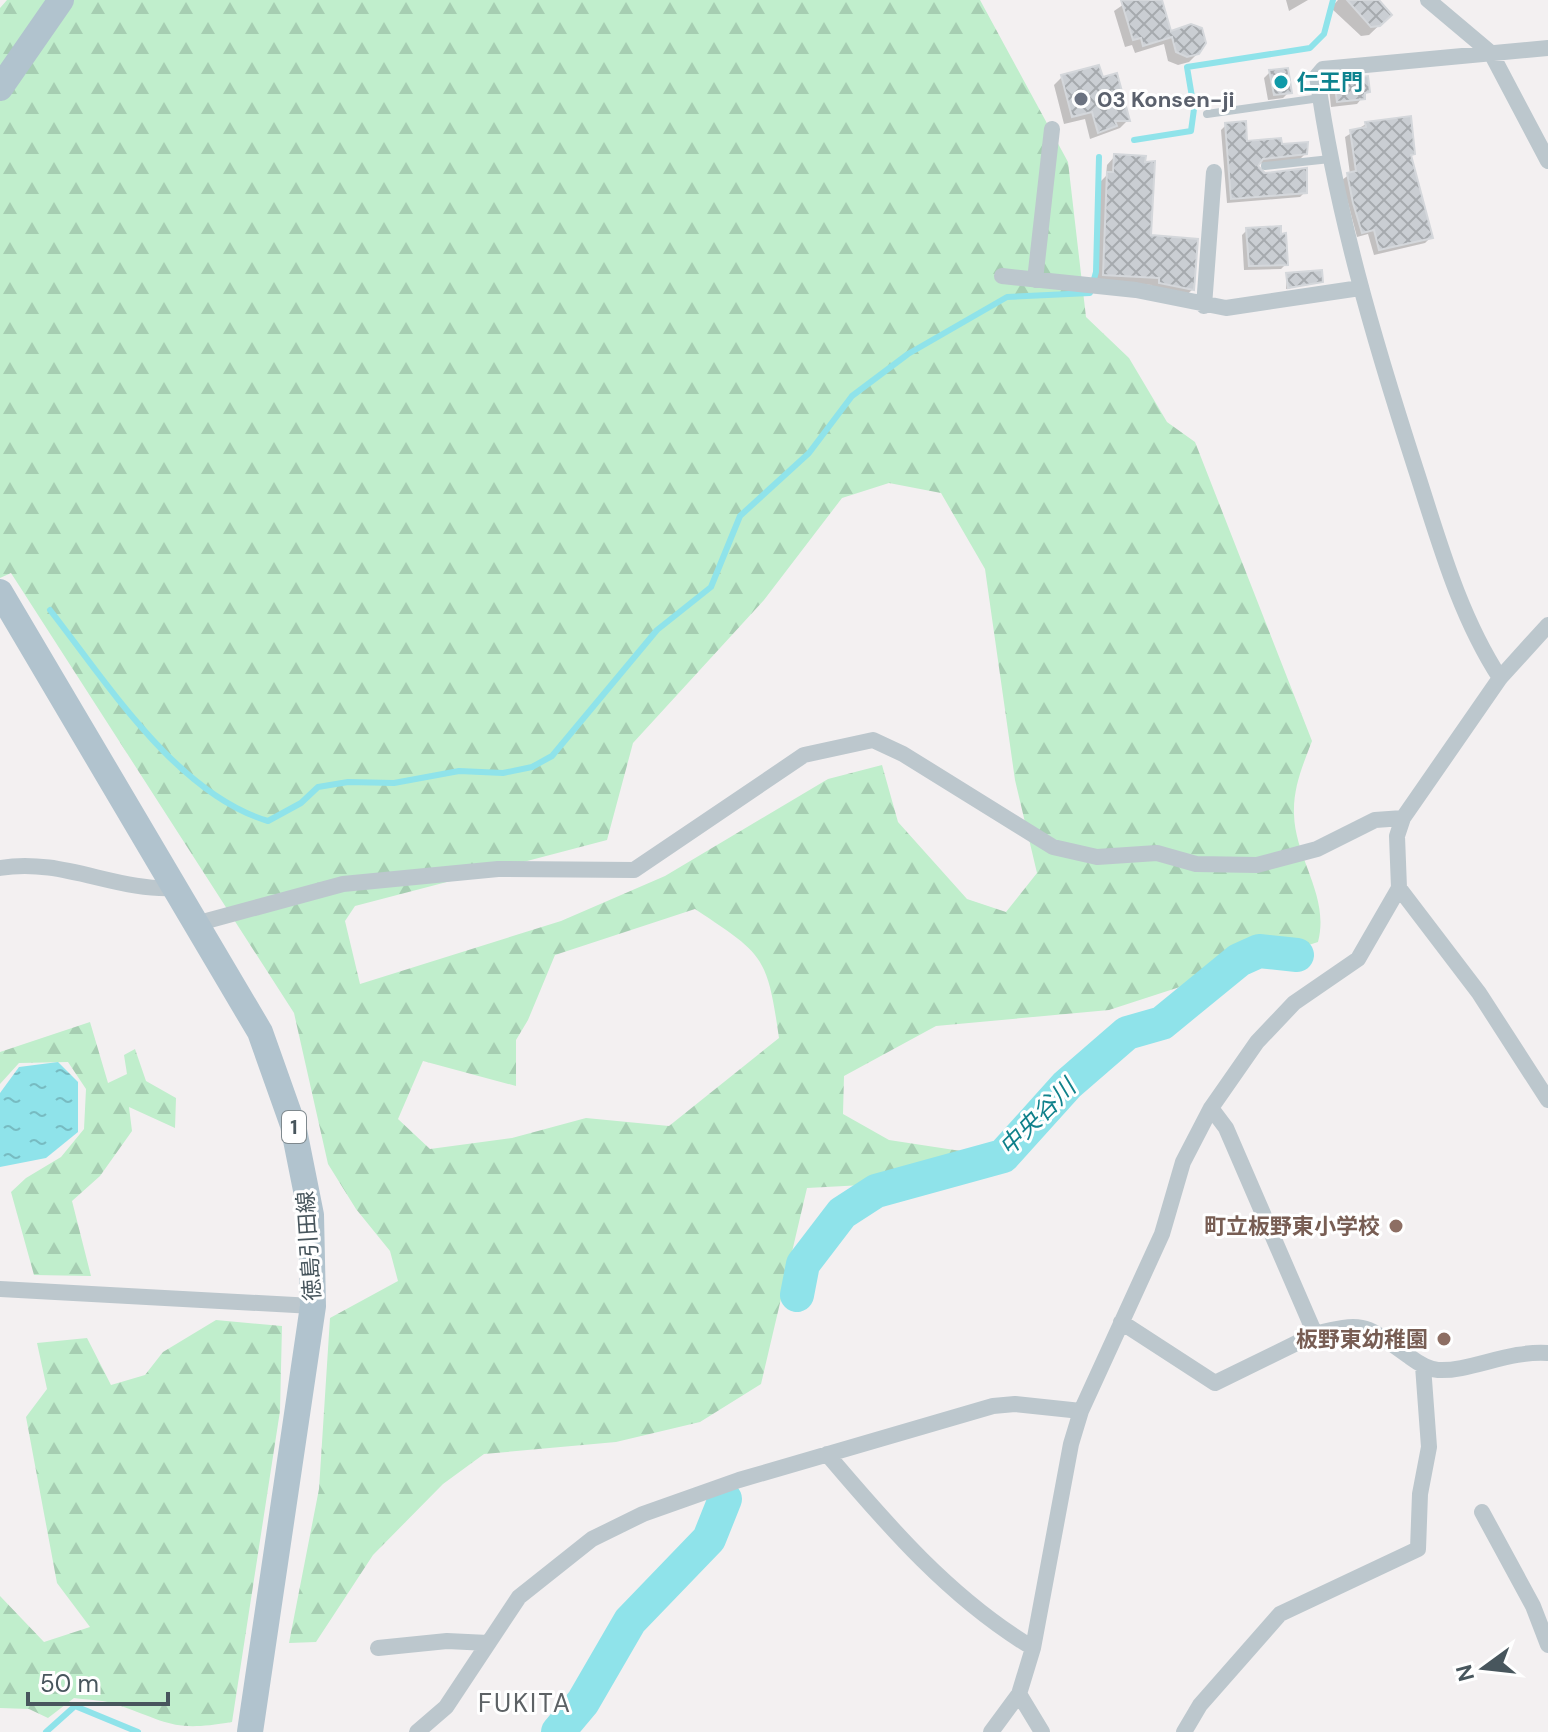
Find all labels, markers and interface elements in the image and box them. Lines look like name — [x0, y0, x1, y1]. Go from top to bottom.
place label: 仁王門 — [1297, 68, 1363, 97]
marker: 仁王門 — [1272, 73, 1290, 91]
place label: 03 Konsen-ji — [1097, 85, 1235, 114]
marker: 03 Konsen-ji — [1072, 90, 1090, 108]
water label: 中央谷川 — [992, 1070, 1084, 1162]
road number: 1 — [282, 1111, 306, 1143]
street label: 徳島引田線 — [291, 1190, 327, 1302]
place label: 町立板野東小学校 — [1204, 1212, 1380, 1241]
marker: 町立板野東小学校 — [1387, 1217, 1405, 1235]
place label: 板野東幼稚園 — [1296, 1325, 1428, 1354]
marker: 板野東幼稚園 — [1435, 1330, 1453, 1348]
north arrow — [1444, 1628, 1524, 1708]
scale bar — [28, 1656, 168, 1706]
text: N — [1449, 1662, 1481, 1685]
text: 50 m — [40, 1668, 99, 1699]
district label: FUKITA — [478, 1686, 572, 1720]

